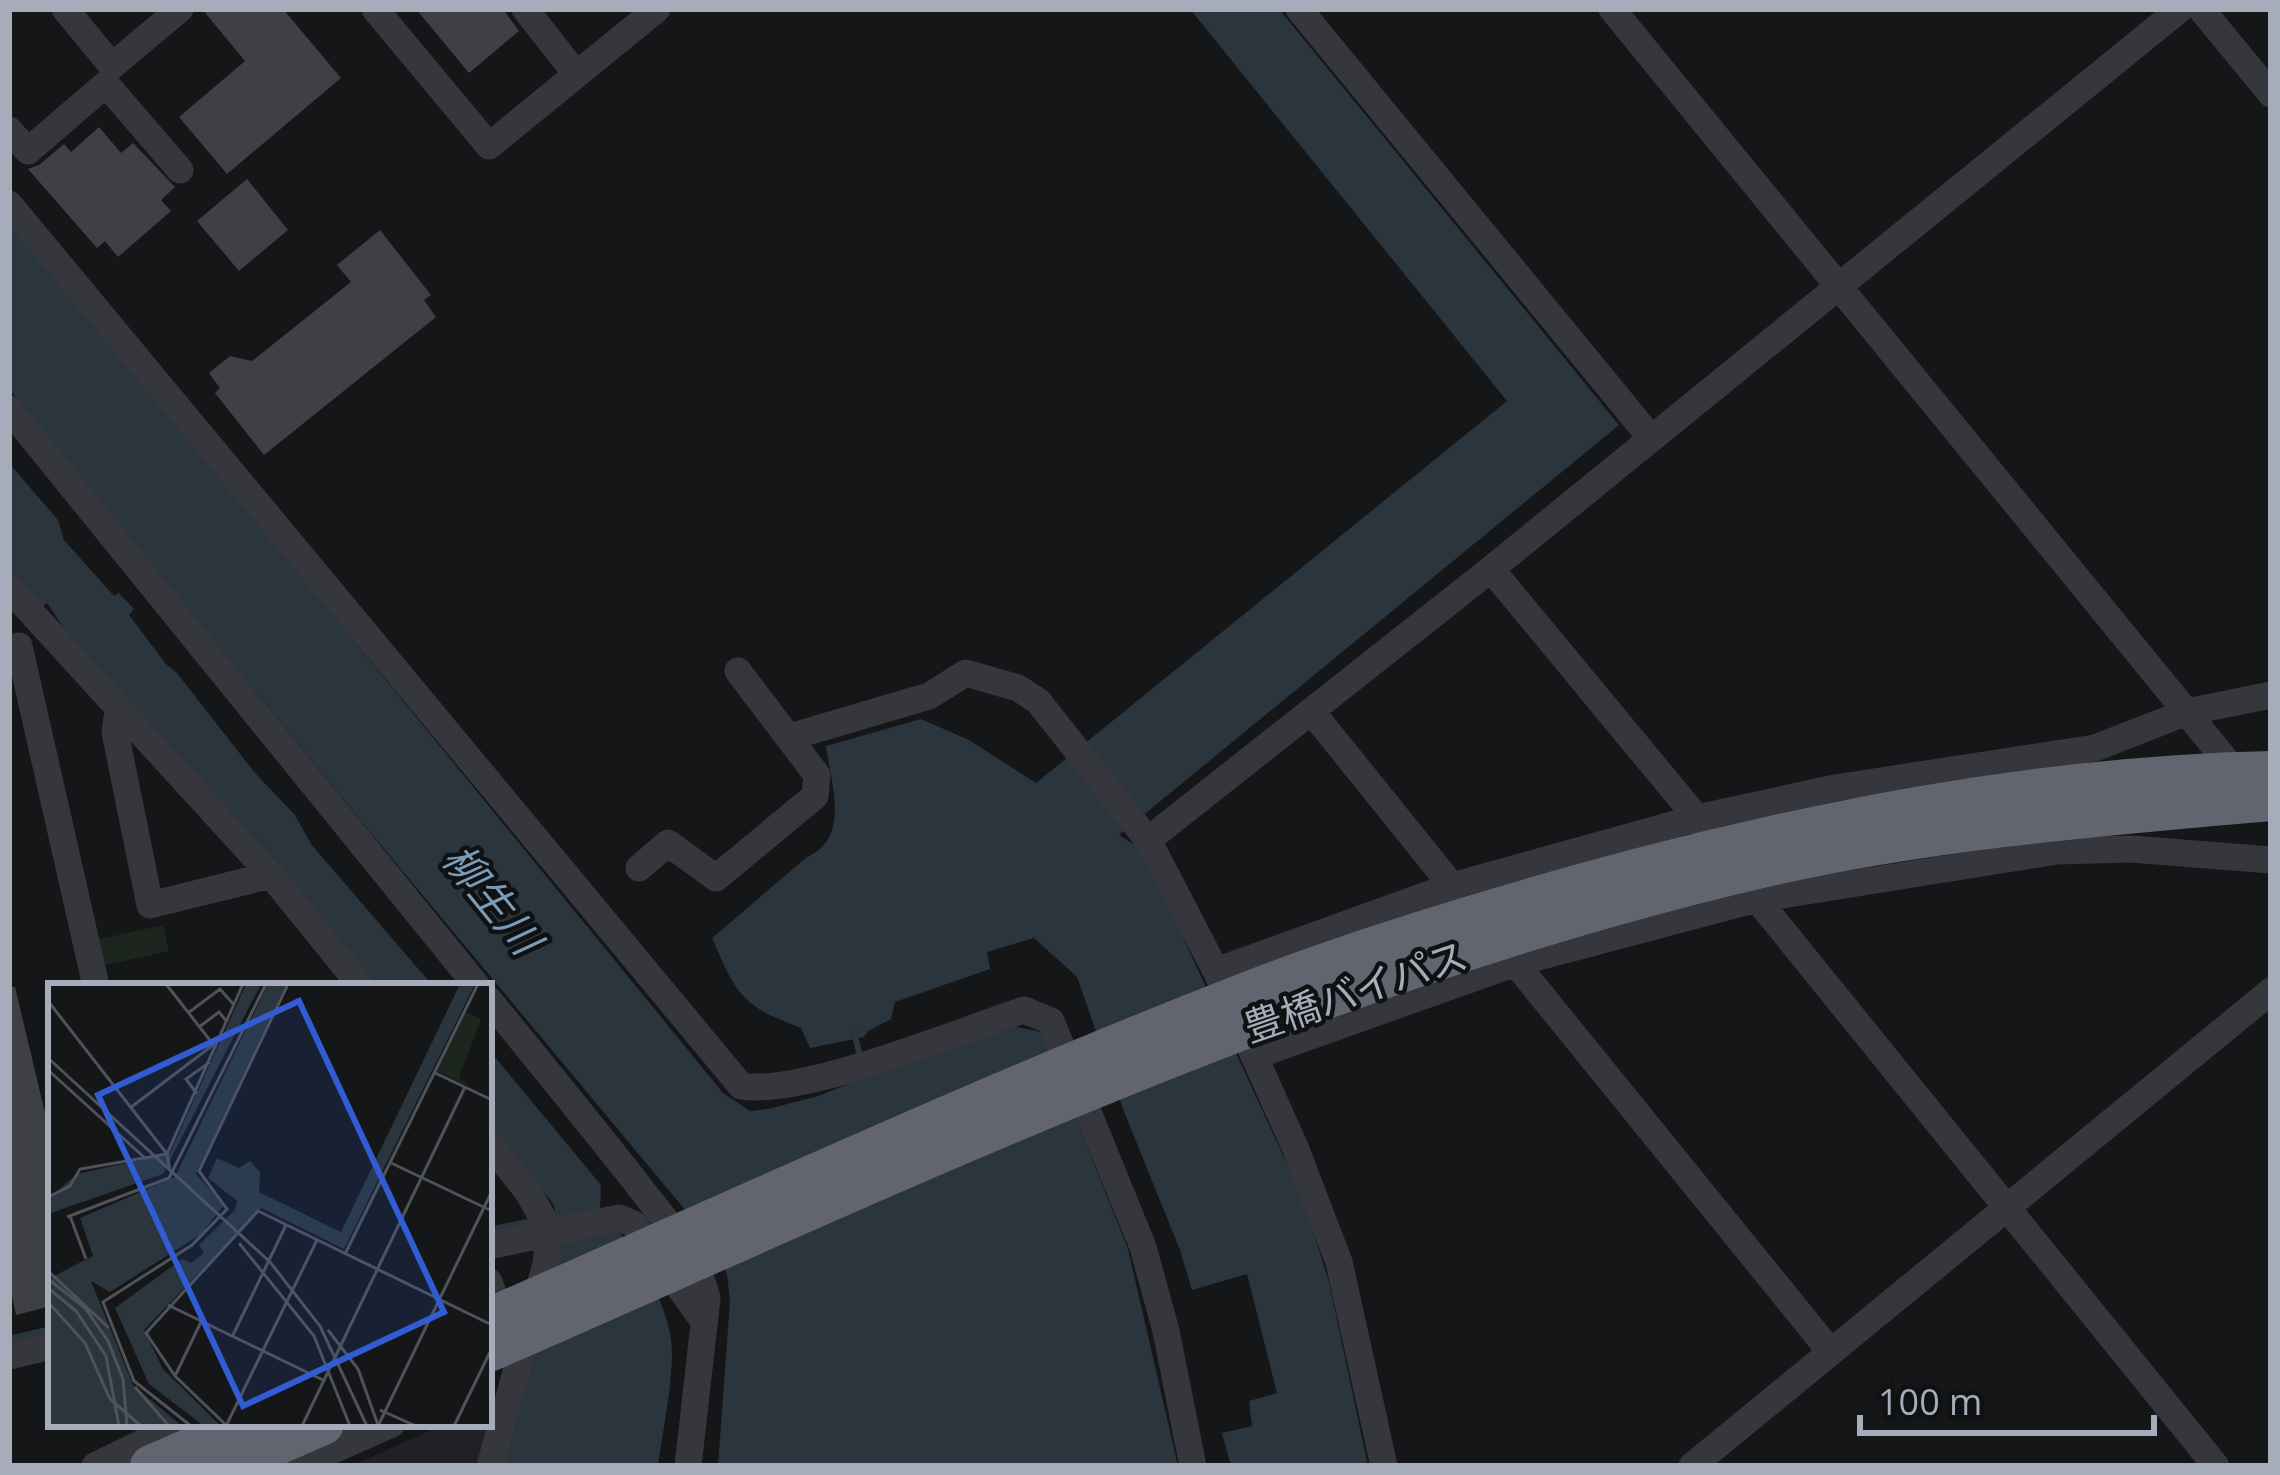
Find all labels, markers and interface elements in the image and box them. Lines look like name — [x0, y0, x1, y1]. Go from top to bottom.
water label: 柳生川 — [431, 831, 557, 968]
street label: 豊橋バイパス — [1236, 927, 1474, 1053]
inset map — [48, 983, 492, 1427]
scale bar — [1860, 1361, 2154, 1435]
text: 100 m — [1878, 1377, 1982, 1426]

